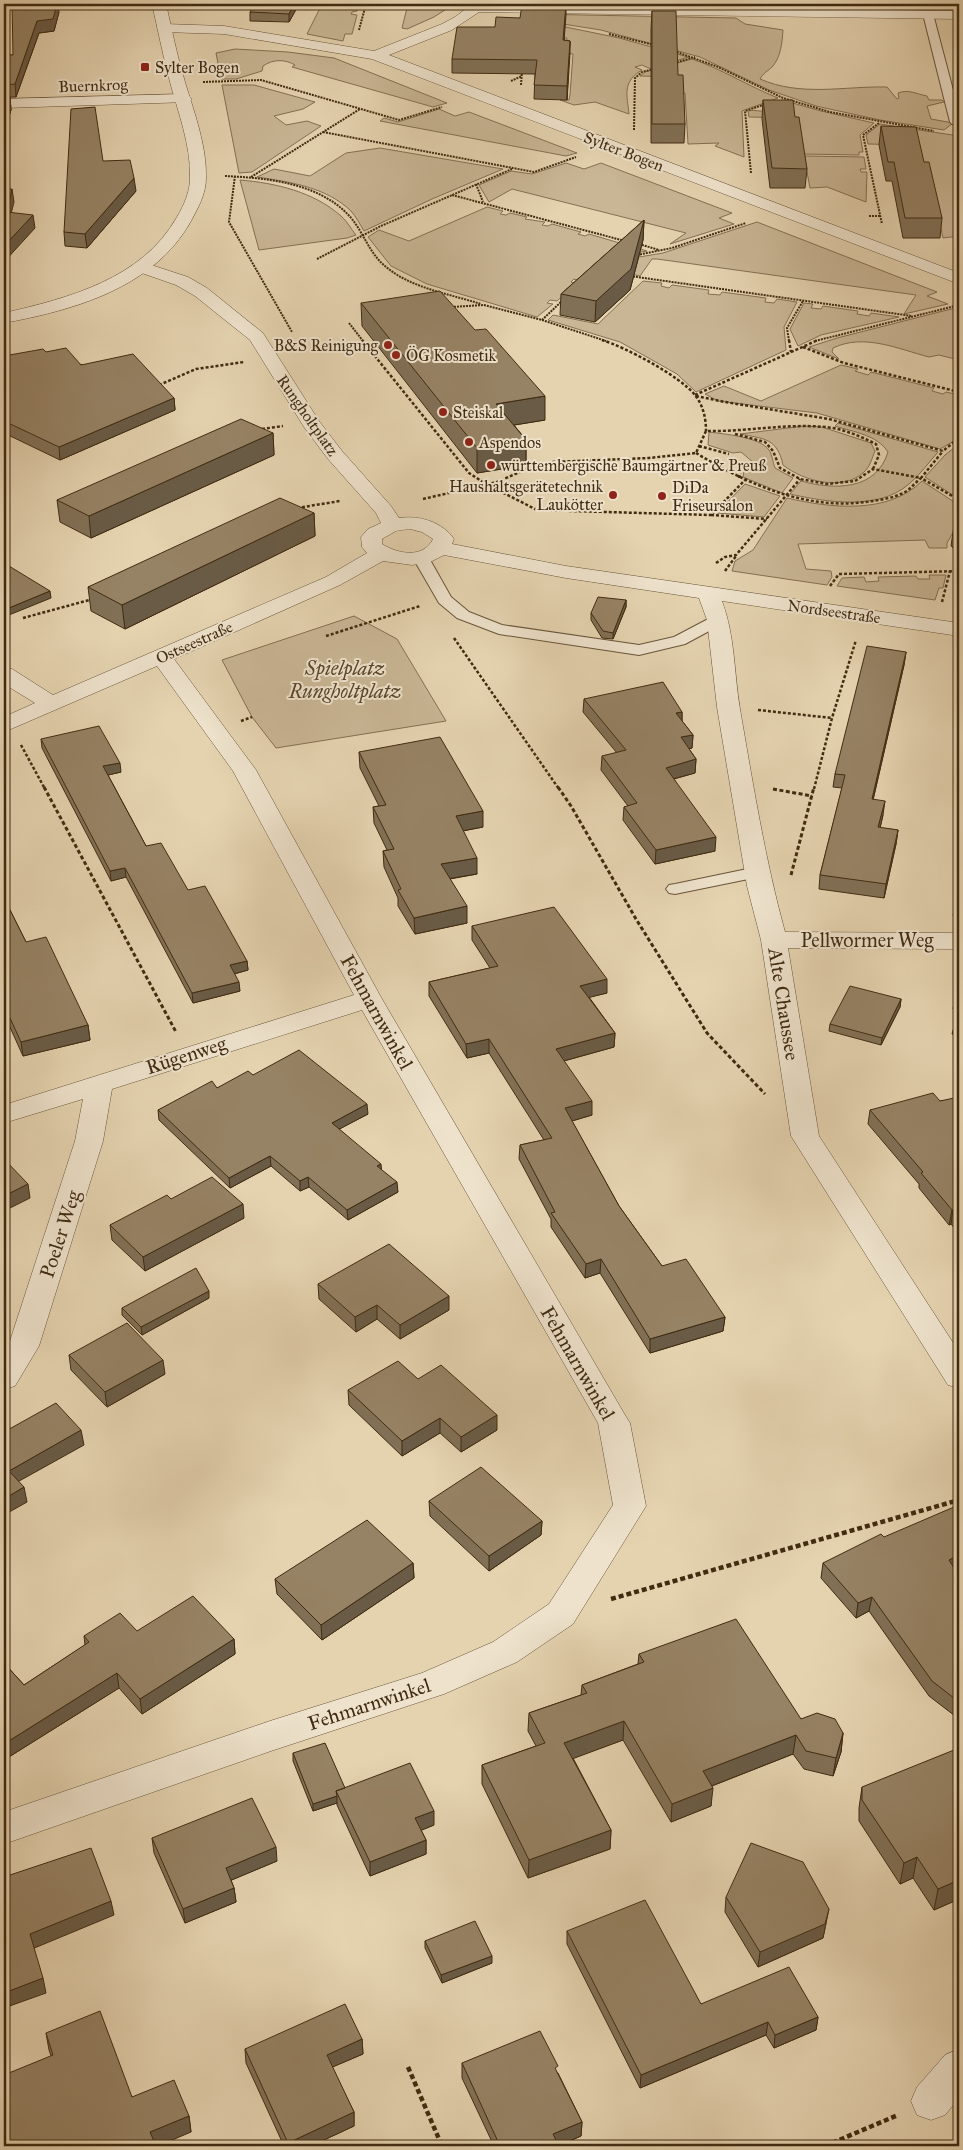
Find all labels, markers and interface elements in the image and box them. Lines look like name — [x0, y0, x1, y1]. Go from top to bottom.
place label: Sylter Bogen — [155, 58, 239, 78]
marker: Sylter Bogen — [139, 61, 151, 73]
street label: Buernkrog — [58, 75, 129, 97]
street label: Sylter Bogen — [581, 128, 667, 176]
place label: B&S Reinigung — [274, 336, 379, 356]
marker: B&S Reinigung — [382, 339, 394, 351]
place label: ÖG Kosmetik — [406, 345, 497, 365]
marker: ÖG Kosmetik — [390, 349, 402, 361]
street label: Rungholtplatz — [272, 371, 343, 461]
place label: Steiskal — [453, 403, 504, 422]
marker: Steiskal — [437, 406, 449, 418]
place label: Aspendos — [478, 433, 541, 452]
marker: Aspendos — [463, 436, 475, 448]
place label: württembergische Baumgärtner & Preuß — [501, 456, 767, 476]
marker: württembergische Baumgärtner & Preuß — [485, 459, 497, 471]
place label: Haushaltsgerätetechnik Laukötter — [449, 477, 604, 514]
place label: DiDa Friseursalon — [672, 478, 754, 515]
marker: Haushaltsgerätetechnik Laukötter — [607, 489, 619, 501]
marker: DiDa Friseursalon — [656, 490, 668, 502]
street label: Nordseestraße — [786, 596, 882, 627]
street label: Ostseestraße — [153, 617, 236, 668]
park label: Spielplatz Rungholtplatz — [288, 656, 401, 704]
street label: Pellwormer Weg — [800, 928, 934, 953]
street label: Alte Chaussee — [763, 945, 805, 1062]
street label: Fehmarnwinkel — [336, 950, 419, 1074]
street label: Rügenweg — [143, 1030, 230, 1080]
street label: Poeler Weg — [35, 1186, 87, 1281]
street label: Fehmarnwinkel — [536, 1302, 621, 1425]
street label: Fehmarnwinkel — [305, 1673, 434, 1735]

